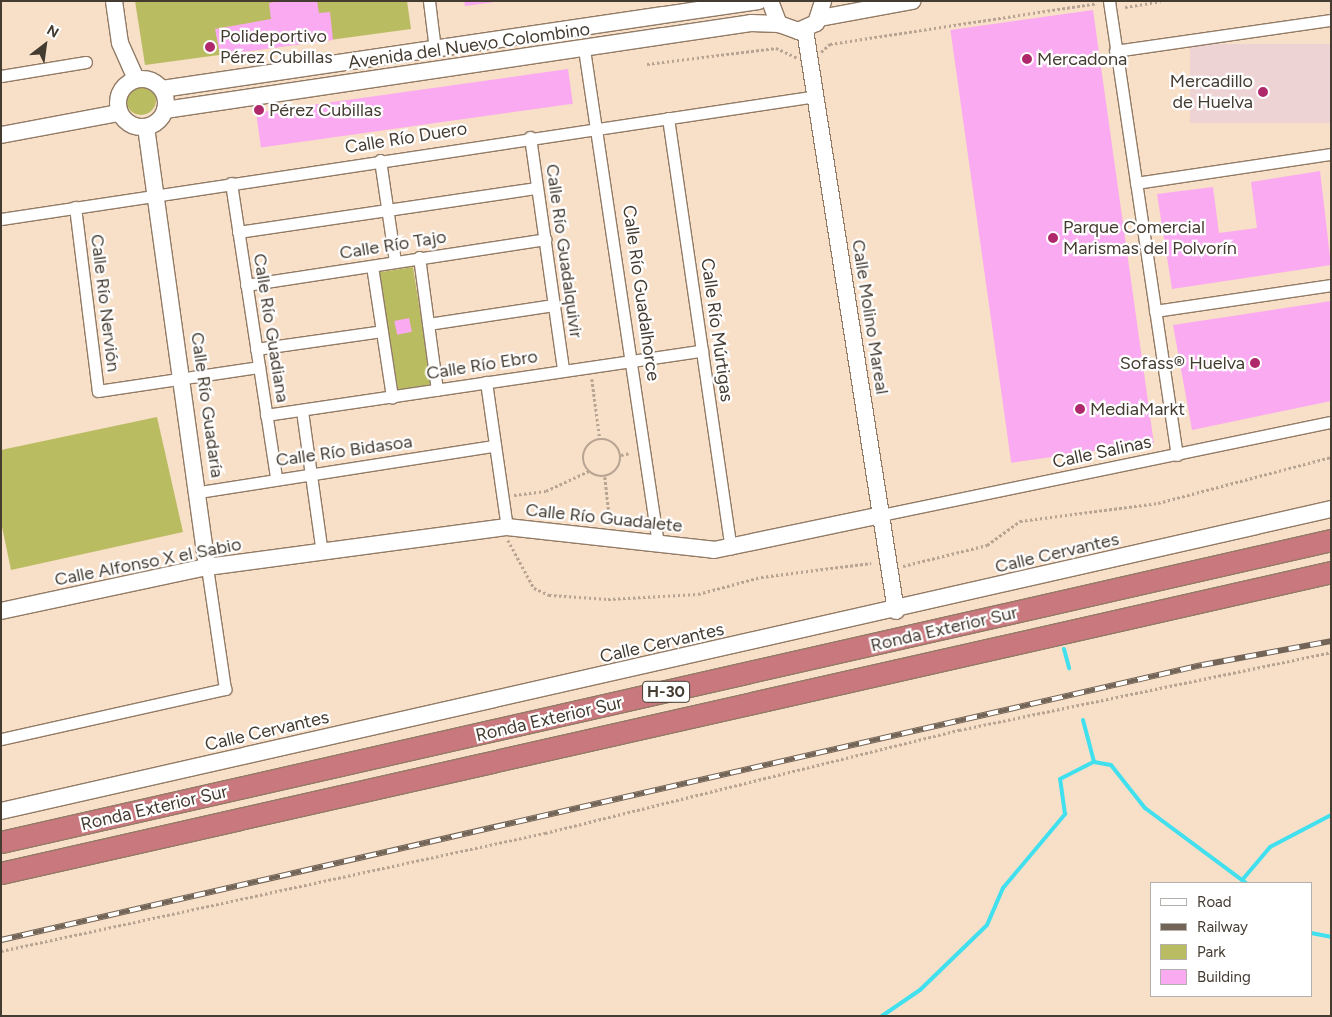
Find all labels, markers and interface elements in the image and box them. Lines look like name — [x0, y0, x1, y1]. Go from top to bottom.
street label: Avenida del Nuevo Colombino — [347, 18, 591, 74]
north arrow — [20, 20, 70, 70]
text: N — [44, 22, 62, 42]
place label: Polideportivo Pérez Cubillas — [220, 26, 333, 68]
marker: Polideportivo Pérez Cubillas — [204, 41, 216, 53]
place label: Mercadona — [1037, 48, 1127, 70]
marker: Mercadona — [1021, 53, 1033, 65]
place label: Mercadillo de Huelva — [1170, 71, 1253, 114]
marker: Mercadillo de Huelva — [1257, 86, 1269, 98]
place label: Pérez Cubillas — [269, 99, 382, 121]
marker: Pérez Cubillas — [253, 104, 265, 116]
street label: Calle Río Duero — [343, 118, 469, 158]
street label: Calle Río Guadalquivir — [541, 163, 587, 339]
street label: Calle Río Guadalhorce — [618, 204, 664, 382]
place label: Parque Comercial Marismas del Polvorín — [1063, 217, 1237, 260]
street label: Calle Río Tajo — [338, 226, 448, 264]
marker: Parque Comercial Marismas del Polvorín — [1047, 232, 1059, 244]
street label: Calle Río Nervión — [86, 233, 124, 373]
street label: Calle Molino Mareal — [847, 238, 893, 396]
street label: Calle Río Guadiana — [249, 252, 293, 404]
street label: Calle Río Múrtigas — [696, 257, 738, 403]
street label: Calle Río Guadaría — [186, 331, 228, 479]
street label: Calle Río Ebro — [425, 346, 539, 384]
place label: Sofass® Huelva — [1120, 352, 1245, 374]
marker: Sofass® Huelva — [1249, 357, 1261, 369]
place label: MediaMarkt — [1090, 398, 1185, 420]
marker: MediaMarkt — [1074, 403, 1086, 415]
street label: Calle Río Bidasoa — [274, 431, 414, 471]
street label: Calle Salinas — [1051, 431, 1153, 473]
street label: Calle Río Guadalete — [524, 499, 684, 537]
street label: Calle Cervantes — [993, 528, 1121, 578]
street label: Calle Alfonso X el Sabio — [53, 533, 243, 591]
street label: Ronda Exterior Sur — [868, 602, 1020, 656]
street label: Calle Cervantes — [598, 618, 726, 668]
road number: H-30 — [641, 679, 691, 706]
street label: Ronda Exterior Sur — [473, 692, 625, 746]
street label: Calle Cervantes — [203, 706, 331, 756]
street label: Ronda Exterior Sur — [78, 781, 230, 835]
legend — [1150, 882, 1312, 997]
text: Road — [1197, 893, 1232, 911]
text: Railway — [1197, 918, 1248, 936]
text: Park — [1197, 943, 1226, 961]
text: Building — [1197, 968, 1251, 986]

